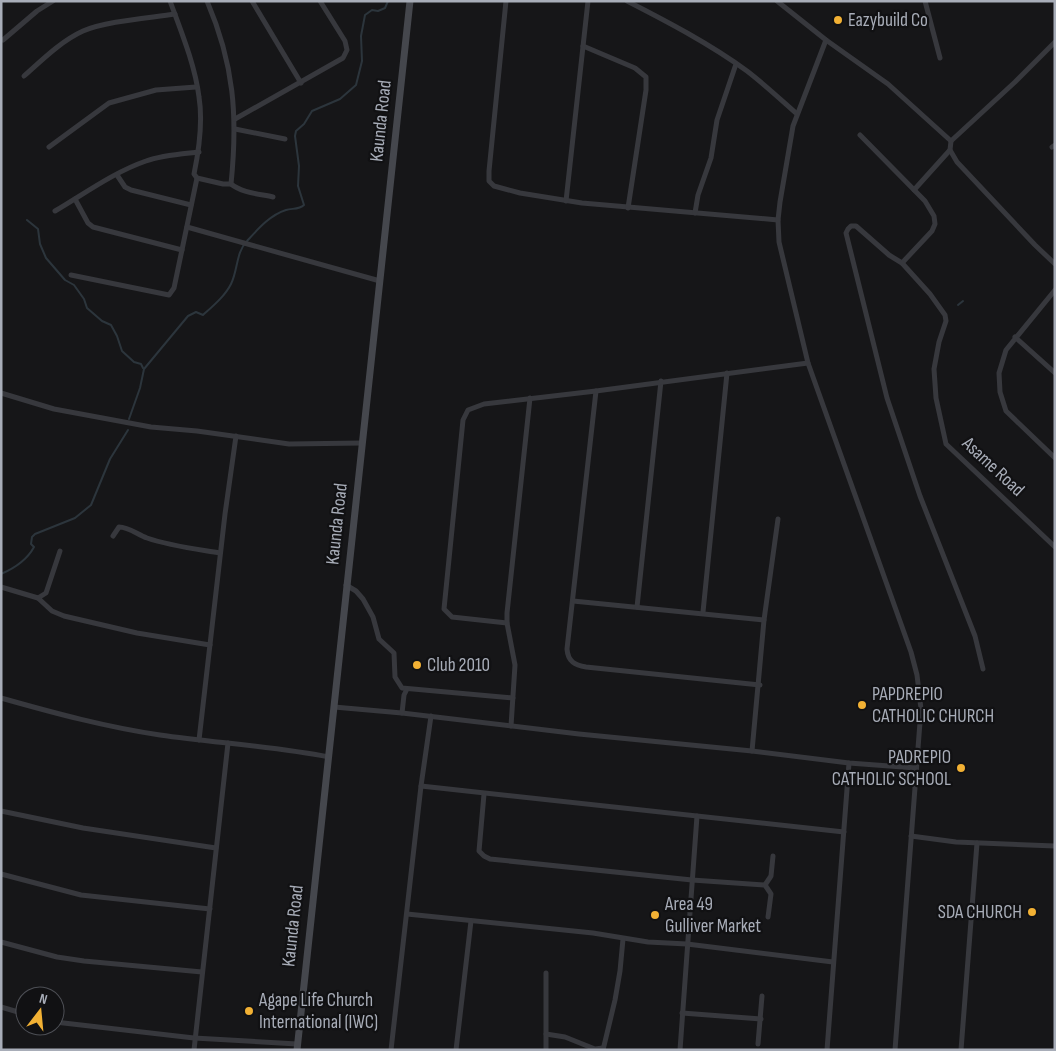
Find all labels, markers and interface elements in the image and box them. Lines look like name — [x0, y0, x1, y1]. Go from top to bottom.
place label: Eazybuild Co — [848, 9, 928, 32]
marker: Eazybuild Co — [832, 14, 844, 26]
street label: Kaunda Road — [365, 79, 397, 163]
street label: Asame Road — [956, 432, 1029, 502]
street label: Kaunda Road — [321, 482, 353, 566]
place label: Club 2010 — [427, 654, 490, 677]
marker: Club 2010 — [411, 659, 423, 671]
place label: PAPDREPIO CATHOLIC CHURCH — [872, 683, 994, 728]
marker: PAPDREPIO CATHOLIC CHURCH — [856, 699, 868, 711]
place label: PADREPIO CATHOLIC SCHOOL — [832, 746, 951, 791]
marker: PADREPIO CATHOLIC SCHOOL — [955, 762, 967, 774]
street label: Kaunda Road — [277, 884, 309, 968]
place label: Area 49 Gulliver Market — [664, 893, 761, 938]
place label: SDA CHURCH — [938, 901, 1022, 924]
marker: SDA CHURCH — [1026, 906, 1038, 918]
marker: Area 49 Gulliver Market — [649, 909, 661, 921]
north arrow — [15, 986, 65, 1036]
place label: Agape Life Church International (IWC) — [258, 989, 378, 1034]
text: N — [38, 990, 49, 1008]
marker: Agape Life Church International (IWC) — [243, 1005, 255, 1017]

